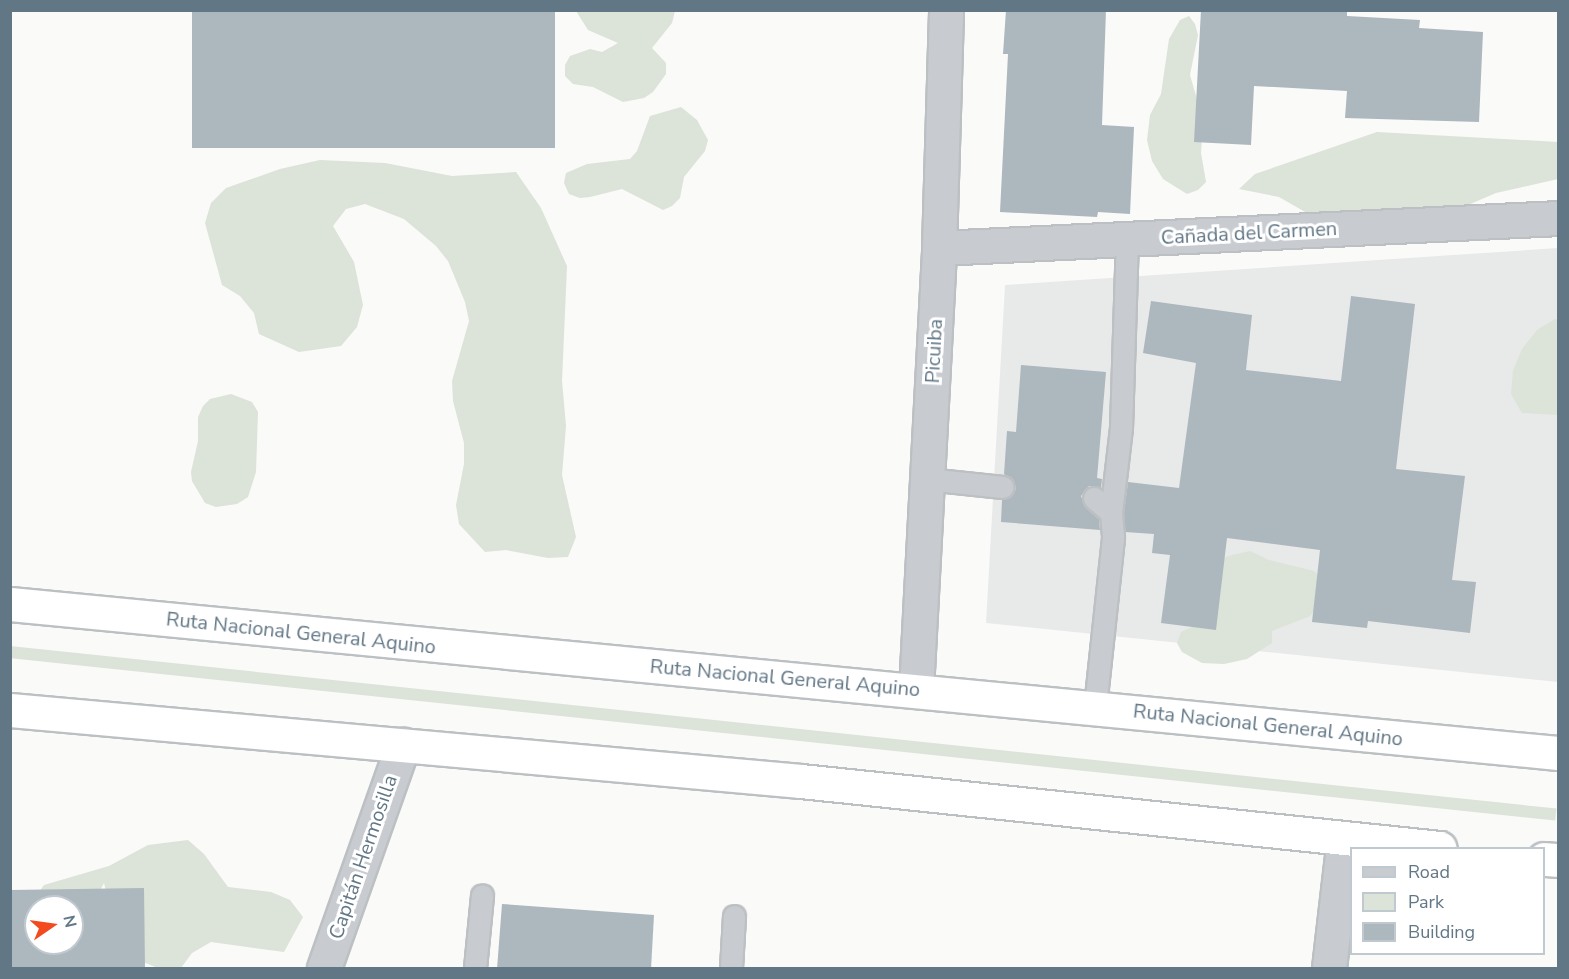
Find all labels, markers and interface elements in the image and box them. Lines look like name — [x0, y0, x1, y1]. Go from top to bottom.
street label: Cañada del Carmen — [1160, 216, 1338, 250]
street label: Picuiba — [920, 318, 948, 384]
street label: Ruta Nacional General Aquino — [165, 607, 437, 659]
street label: Ruta Nacional General Aquino — [649, 654, 921, 702]
street label: Ruta Nacional General Aquino — [1132, 699, 1404, 751]
street label: Capitán Hermosilla — [324, 772, 402, 942]
legend — [1350, 847, 1545, 955]
text: Road — [1408, 860, 1450, 884]
text: Park — [1408, 890, 1444, 914]
north arrow — [24, 895, 84, 955]
text: N — [58, 913, 82, 930]
text: Building — [1408, 920, 1475, 944]

